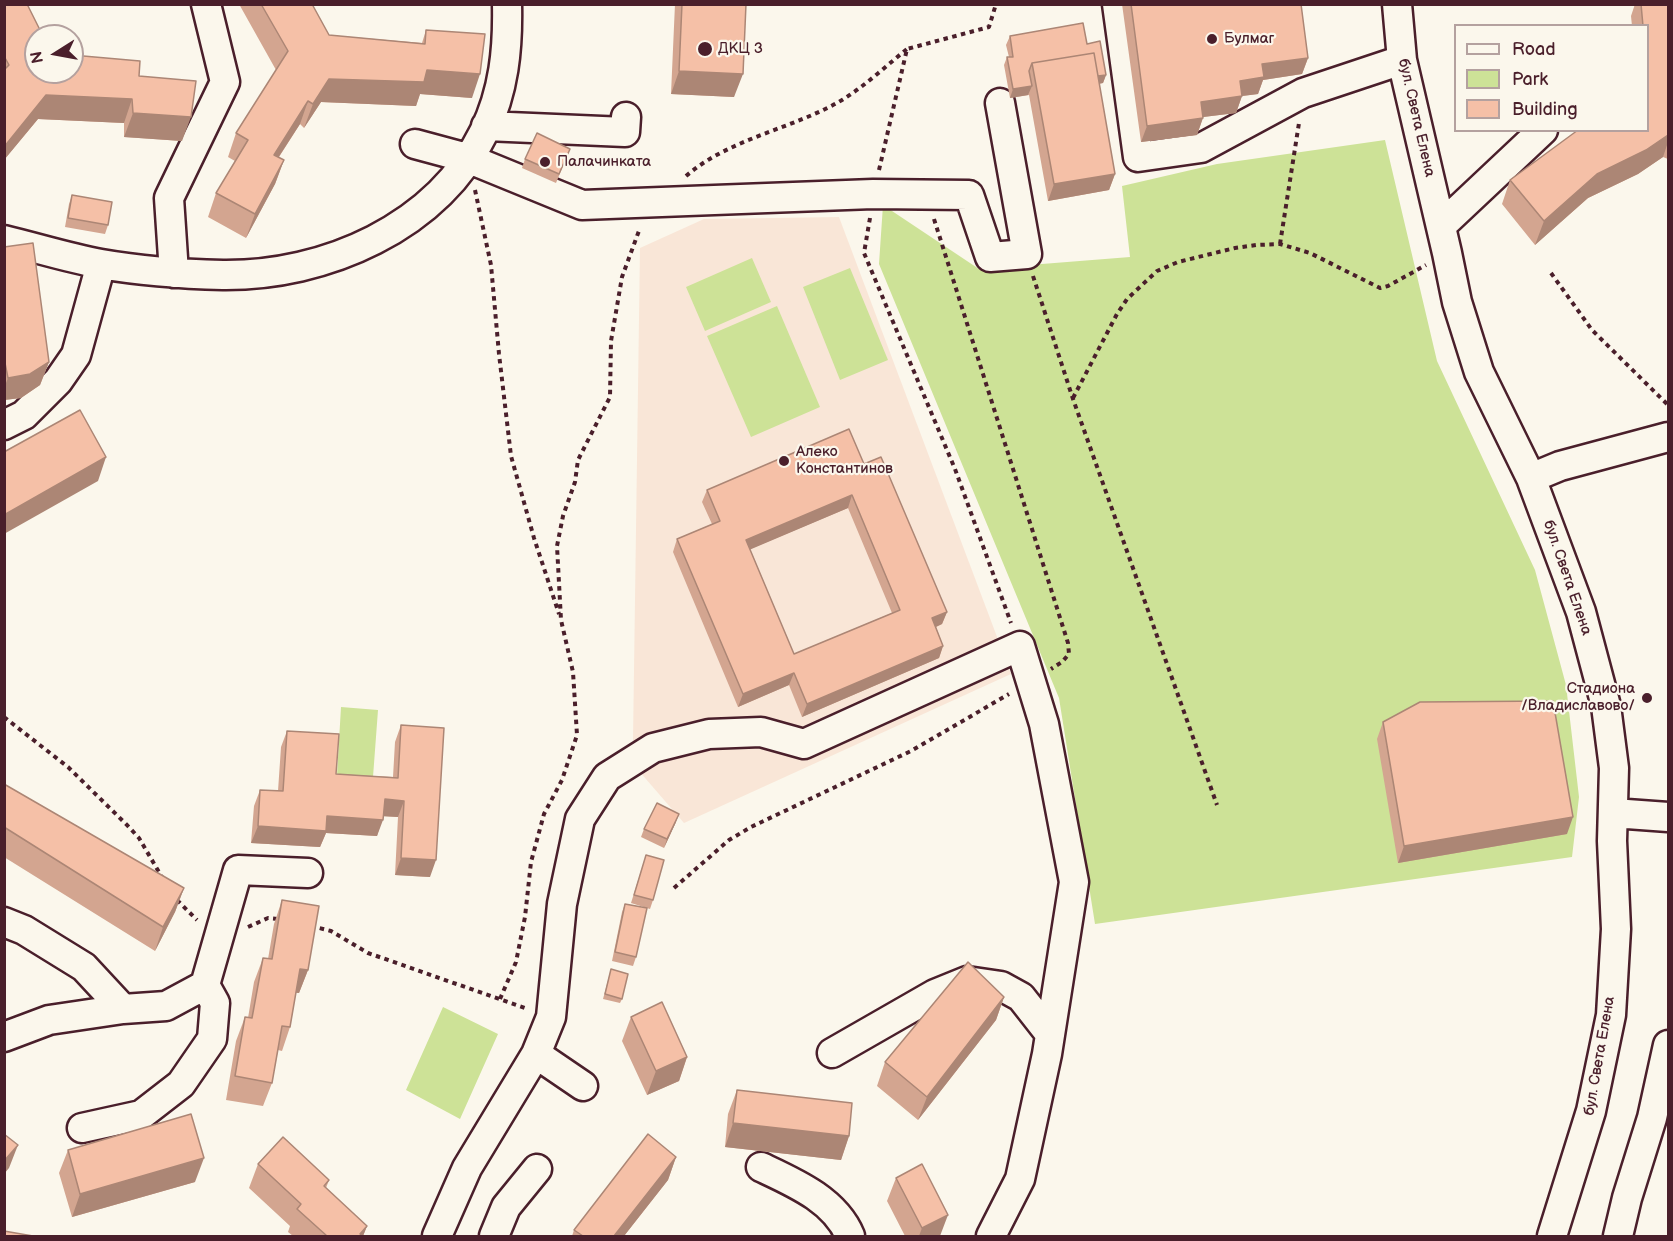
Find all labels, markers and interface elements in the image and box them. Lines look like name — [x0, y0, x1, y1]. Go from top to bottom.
north arrow — [24, 24, 84, 84]
legend — [1454, 24, 1649, 132]
place label: Булмаг — [1224, 30, 1274, 48]
marker: Булмаг — [1205, 32, 1219, 46]
text: Road — [1512, 39, 1556, 60]
marker: ДКЦ 3 — [696, 40, 714, 58]
place label: ДКЦ 3 — [718, 40, 763, 58]
text: N — [27, 49, 48, 65]
street label: бул. Света Елена — [1394, 57, 1438, 179]
text: Park — [1512, 69, 1548, 90]
text: Building — [1512, 99, 1578, 120]
place label: Палачинката — [557, 153, 651, 171]
marker: Палачинката — [538, 155, 552, 169]
place label: Алеко Константинов — [796, 443, 893, 478]
marker: Алеко Константинов — [777, 454, 791, 468]
street label: бул. Света Елена — [1539, 518, 1595, 638]
place label: Стадиона /Владиславово/ — [1521, 680, 1635, 715]
marker: Стадиона /Владиславово/ — [1640, 691, 1654, 705]
street label: бул. Света Елена — [1581, 995, 1619, 1117]

